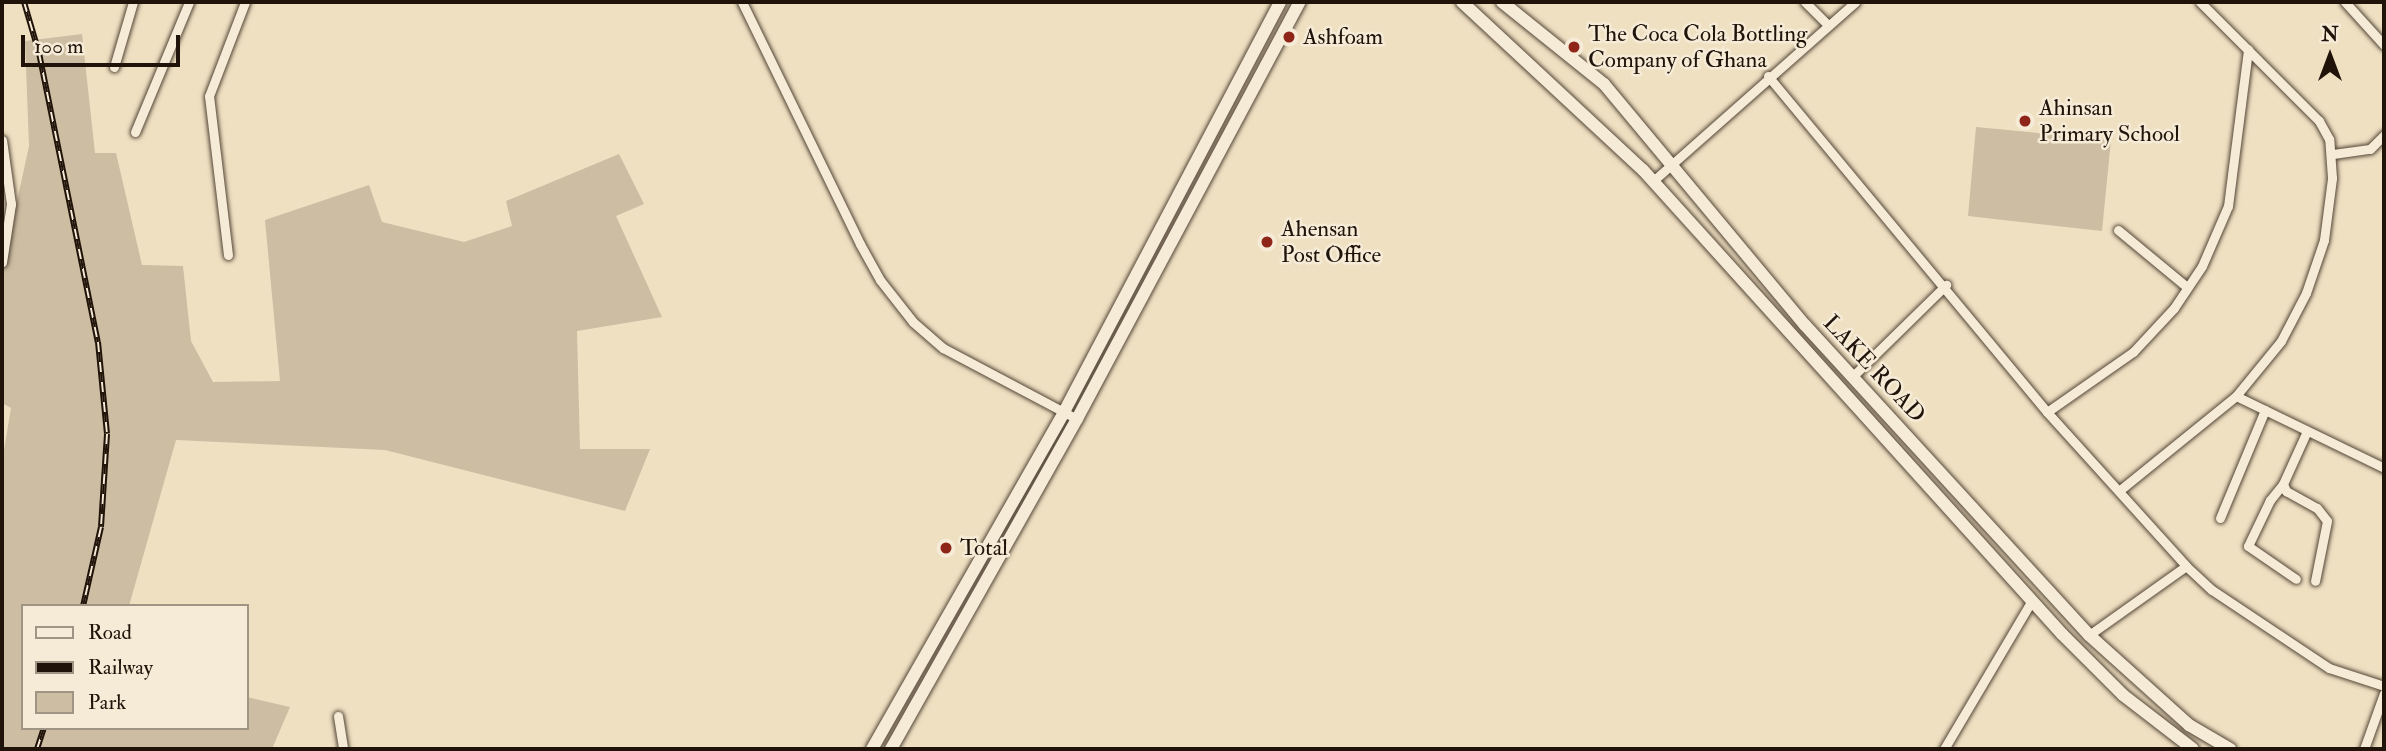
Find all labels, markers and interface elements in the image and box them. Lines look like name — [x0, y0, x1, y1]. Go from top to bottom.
place label: The Coca Cola Bottling Company of Ghana — [1588, 20, 1807, 74]
scale bar — [24, 21, 184, 65]
north arrow — [2295, 21, 2365, 91]
place label: Ashfoam — [1303, 23, 1383, 51]
text: N — [2321, 23, 2339, 47]
marker: Ashfoam — [1281, 29, 1297, 45]
text: 100 m — [34, 33, 84, 60]
marker: The Coca Cola Bottling Company of Ghana — [1566, 39, 1582, 55]
place label: Ahinsan Primary School — [2039, 94, 2180, 148]
marker: Ahinsan Primary School — [2017, 113, 2033, 129]
place label: Ahensan Post Office — [1281, 215, 1381, 269]
marker: Ahensan Post Office — [1259, 234, 1275, 250]
street label: LAKE ROAD — [1817, 309, 1931, 429]
place label: Total — [960, 534, 1008, 562]
marker: Total — [938, 540, 954, 556]
legend — [21, 604, 248, 730]
text: Road — [88, 619, 132, 646]
text: Railway — [88, 654, 153, 681]
text: Park — [88, 689, 126, 716]

